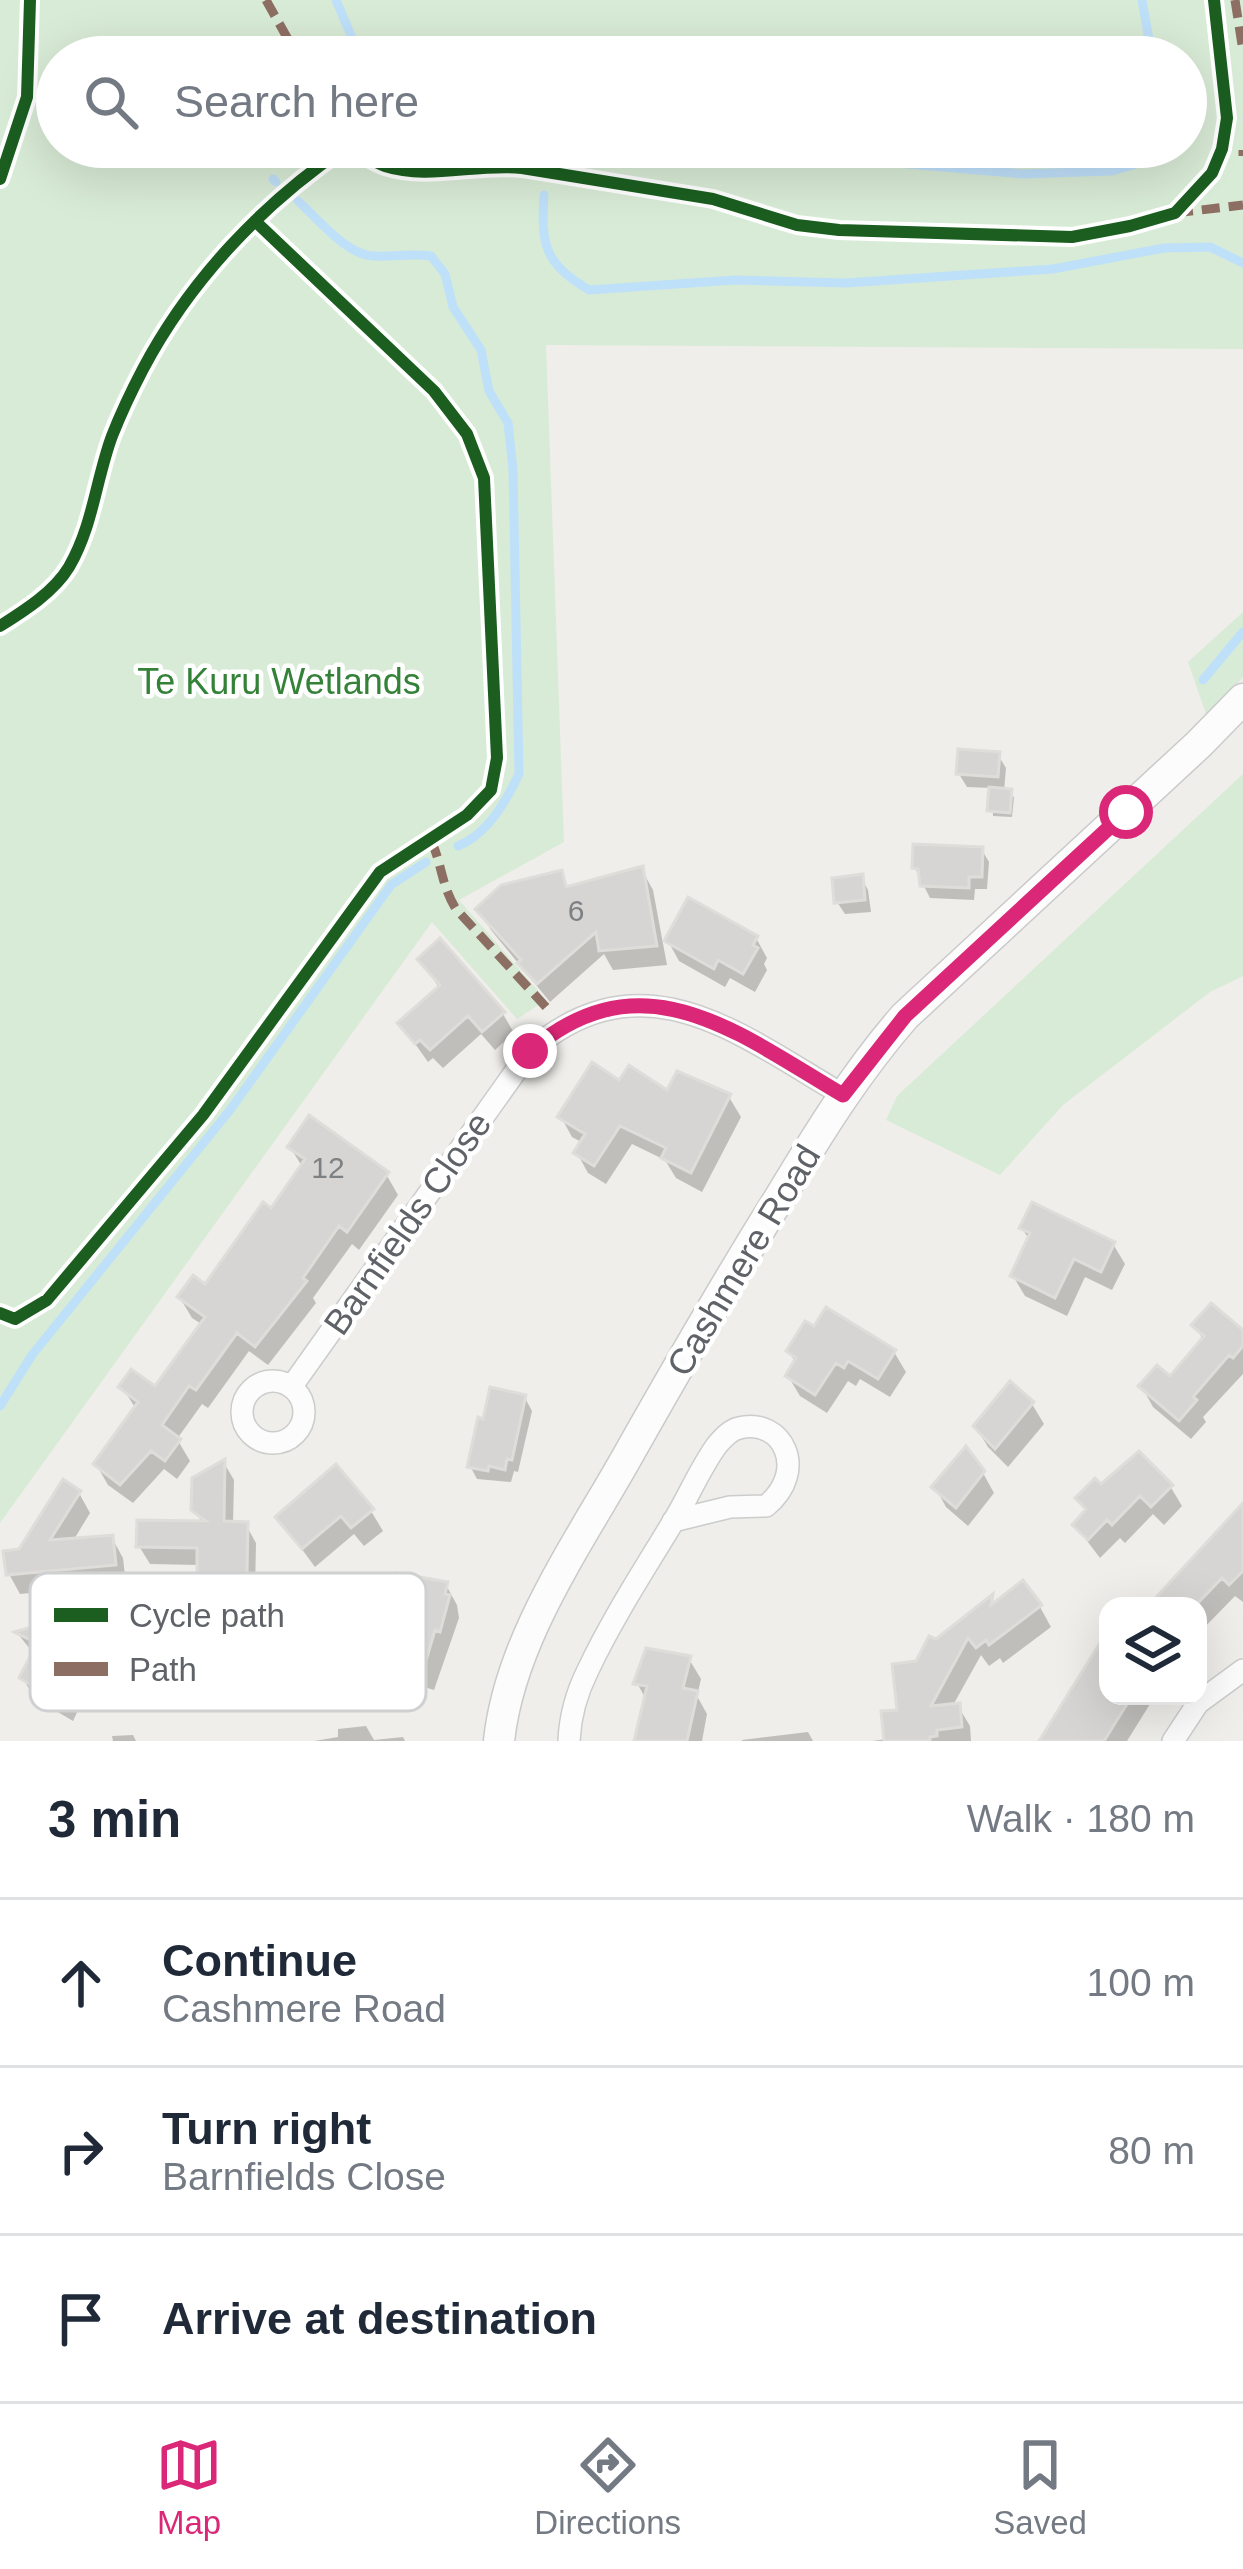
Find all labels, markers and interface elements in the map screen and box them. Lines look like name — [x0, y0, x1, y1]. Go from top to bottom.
search box — [36, 36, 1207, 168]
icon: search — [78, 69, 144, 135]
text: Search here — [174, 76, 419, 127]
park label: Te Kuru Wetlands — [137, 661, 421, 702]
route start — [1099, 785, 1153, 839]
house number: 6 — [568, 894, 584, 927]
route end — [503, 1024, 557, 1078]
street label: Barnfields Close — [315, 1104, 499, 1342]
street label: Cashmere Road — [658, 1137, 829, 1383]
house number: 12 — [311, 1151, 345, 1184]
legend — [30, 1573, 426, 1711]
text: Cycle path — [129, 1597, 285, 1634]
map controls — [1099, 1597, 1207, 1705]
button: layers — [1099, 1597, 1207, 1705]
text: Path — [129, 1651, 197, 1688]
text: 3 min — [48, 1791, 181, 1848]
text: Walk · 180 m — [967, 1797, 1195, 1840]
text: Continue — [162, 1935, 357, 1986]
icon: ahead — [48, 1950, 114, 2016]
text: 100 m — [1087, 1961, 1195, 2004]
text: Cashmere Road — [162, 1987, 446, 2030]
text: Turn right — [162, 2103, 371, 2154]
icon: right — [48, 2118, 114, 2184]
text: 80 m — [1108, 2129, 1195, 2172]
text: Barnfields Close — [162, 2155, 446, 2198]
icon: arrive — [48, 2286, 114, 2352]
text: Arrive at destination — [162, 2293, 597, 2344]
tab: Map — [156, 2432, 222, 2542]
tab: Directions — [534, 2432, 681, 2542]
tab: Saved — [993, 2432, 1087, 2542]

